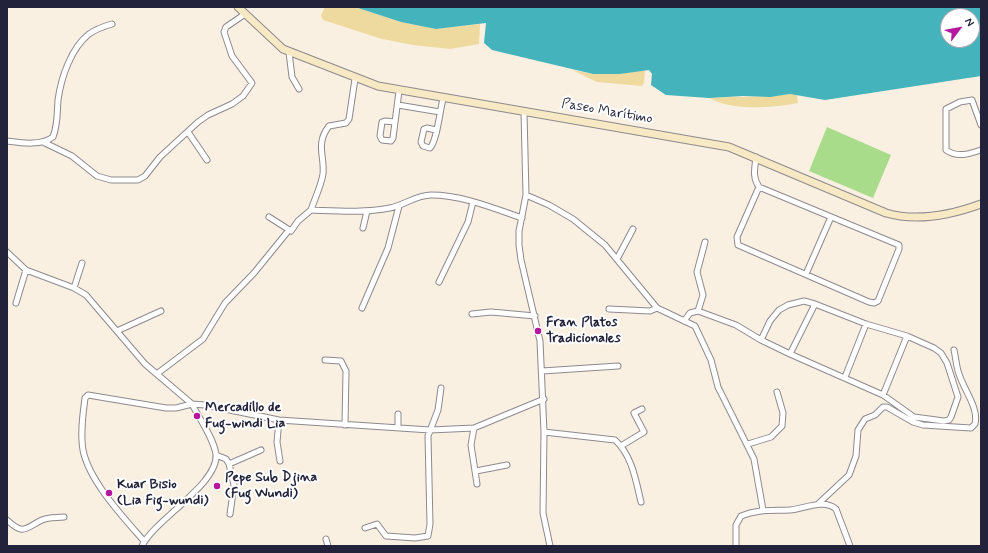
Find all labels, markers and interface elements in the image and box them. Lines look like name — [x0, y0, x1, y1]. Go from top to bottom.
north arrow — [940, 8, 980, 48]
text: N — [961, 15, 977, 29]
street label: Paseo Marítimo — [560, 96, 654, 128]
place label: Fran Platos Tradicionales — [546, 315, 621, 348]
marker: Fran Platos Tradicionales — [533, 326, 543, 336]
place label: Mercadillo de Fug-windi Lia — [205, 400, 285, 432]
marker: Mercadillo de Fug-windi Lia — [192, 411, 202, 421]
place label: Pepe Sub Djina (Fug Wundi) — [225, 470, 317, 502]
place label: Kuar Bisio (Lia Fig-wundi) — [117, 477, 208, 510]
marker: Pepe Sub Djina (Fug Wundi) — [212, 481, 222, 491]
marker: Kuar Bisio (Lia Fig-wundi) — [104, 488, 114, 498]

